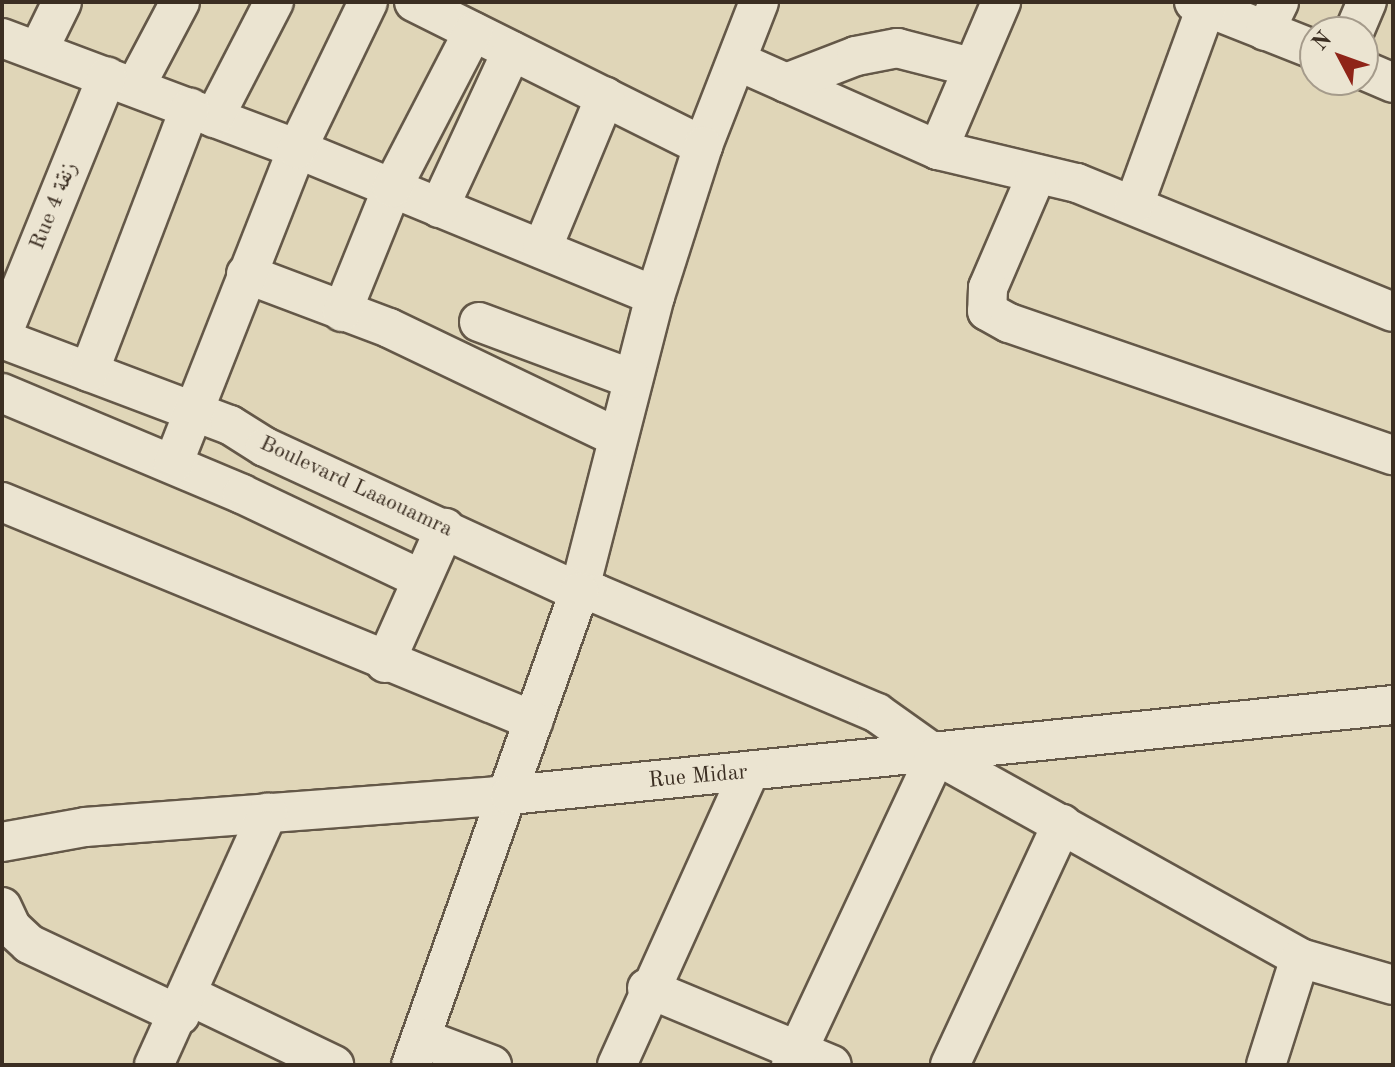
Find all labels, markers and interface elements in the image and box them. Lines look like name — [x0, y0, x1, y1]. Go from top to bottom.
north arrow — [1299, 16, 1379, 96]
text: N — [1309, 28, 1336, 55]
street label: Rue 4 زنقة — [24, 158, 84, 254]
street label: Boulevard Laaouamra — [255, 431, 457, 543]
street label: Rue Midar — [647, 760, 749, 794]

